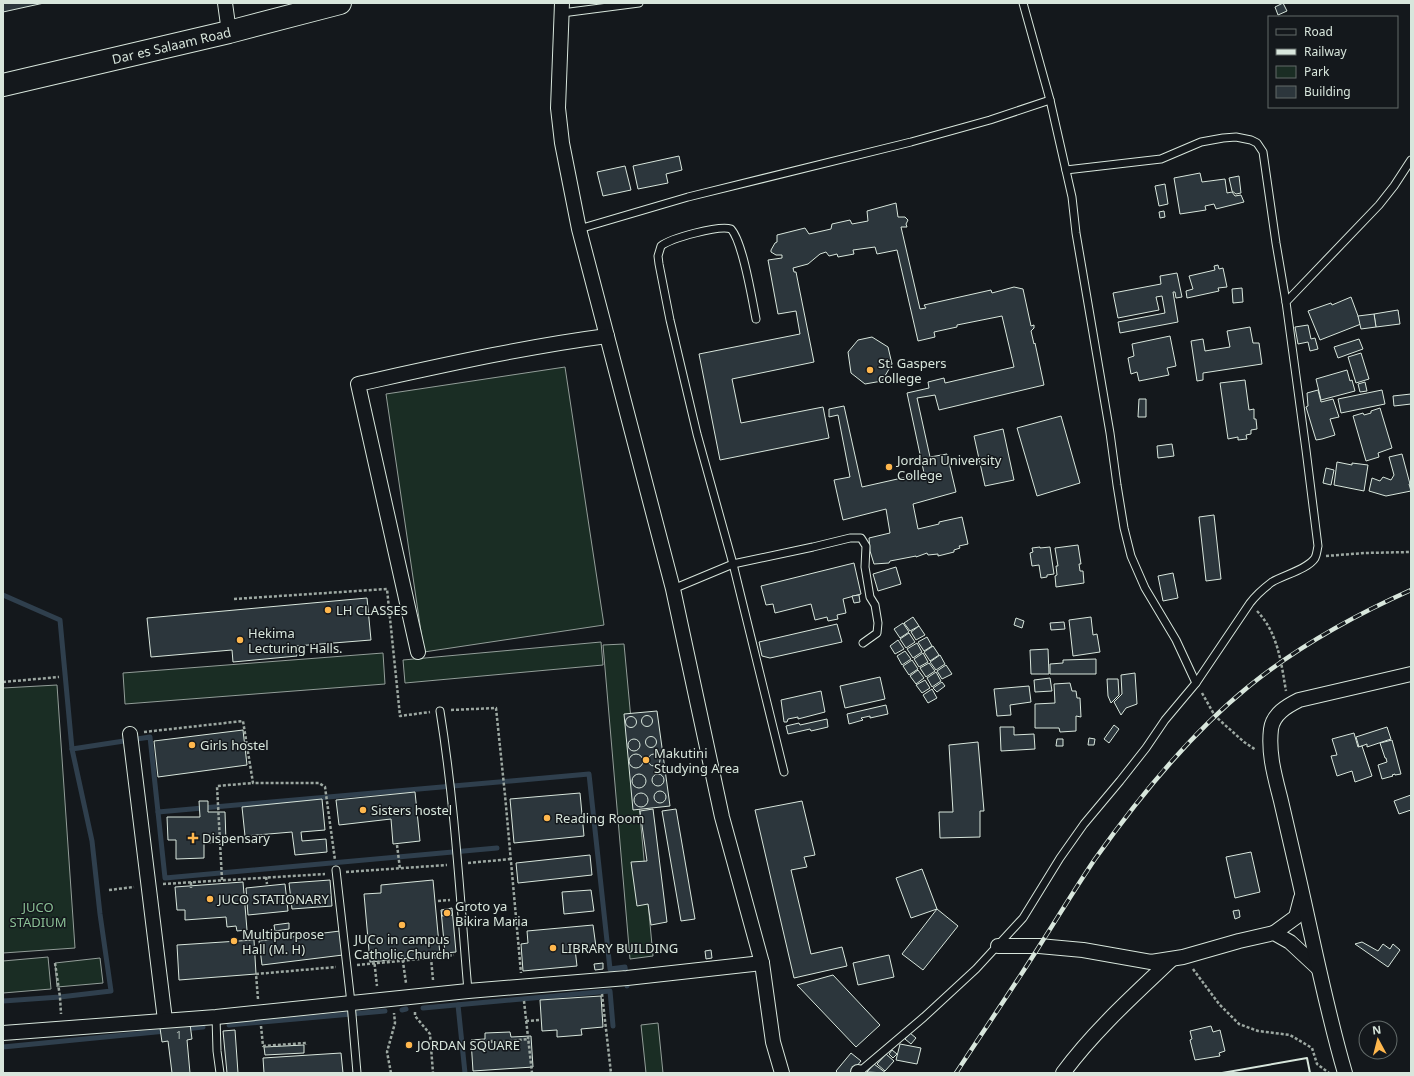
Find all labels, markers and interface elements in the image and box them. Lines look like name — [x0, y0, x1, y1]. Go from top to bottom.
legend — [1268, 16, 1398, 108]
street label: Dar es Salaam Road — [110, 23, 233, 68]
text: Road — [1304, 23, 1333, 40]
text: Railway — [1304, 43, 1348, 60]
text: Park — [1304, 63, 1330, 80]
text: Building — [1304, 83, 1351, 100]
place label: St. Gaspers college — [878, 354, 947, 387]
marker: St. Gaspers college — [865, 365, 875, 375]
place label: Jordan University College — [895, 451, 1002, 484]
marker: Jordan University College — [884, 462, 894, 472]
place label: LH CLASSES — [336, 601, 408, 619]
marker: LH CLASSES — [323, 605, 333, 615]
place label: Hekima Lecturing Halls. — [248, 624, 343, 657]
marker: Hekima Lecturing Halls. — [235, 635, 245, 645]
place label: Girls hostel — [200, 736, 269, 754]
marker: Girls hostel — [187, 740, 197, 750]
place label: Makutini Studying Area — [654, 744, 739, 777]
marker: Makutini Studying Area — [641, 755, 651, 765]
place label: Sisters hostel — [371, 801, 452, 819]
marker: Sisters hostel — [358, 805, 368, 815]
place label: Reading Room — [555, 809, 644, 827]
marker: Reading Room — [542, 813, 552, 823]
place label: Dispensary — [202, 829, 270, 847]
marker: Dispensary — [187, 832, 199, 844]
place label: JUCO STATIONARY — [216, 890, 329, 908]
marker: JUCO STATIONARY — [205, 894, 215, 904]
place label: Groto ya Bikira Maria — [455, 897, 528, 930]
park label: JUCO STADIUM — [10, 898, 66, 931]
marker: Groto ya Bikira Maria — [442, 908, 452, 918]
marker: JUCo in campus Catholic Church — [397, 920, 407, 930]
place label: Multipurpose Hall (M. H) — [242, 925, 324, 958]
place label: JUCo in campus Catholic Church — [352, 930, 450, 963]
marker: Multipurpose Hall (M. H) — [229, 936, 239, 946]
place label: LIBRARY BUILDING — [561, 939, 678, 957]
marker: LIBRARY BUILDING — [548, 943, 558, 953]
north arrow — [1358, 1020, 1398, 1060]
text: N — [1371, 1022, 1382, 1038]
house number: 1 — [176, 1027, 182, 1042]
place label: JORDAN SQUARE — [415, 1036, 520, 1054]
marker: JORDAN SQUARE — [404, 1040, 414, 1050]

